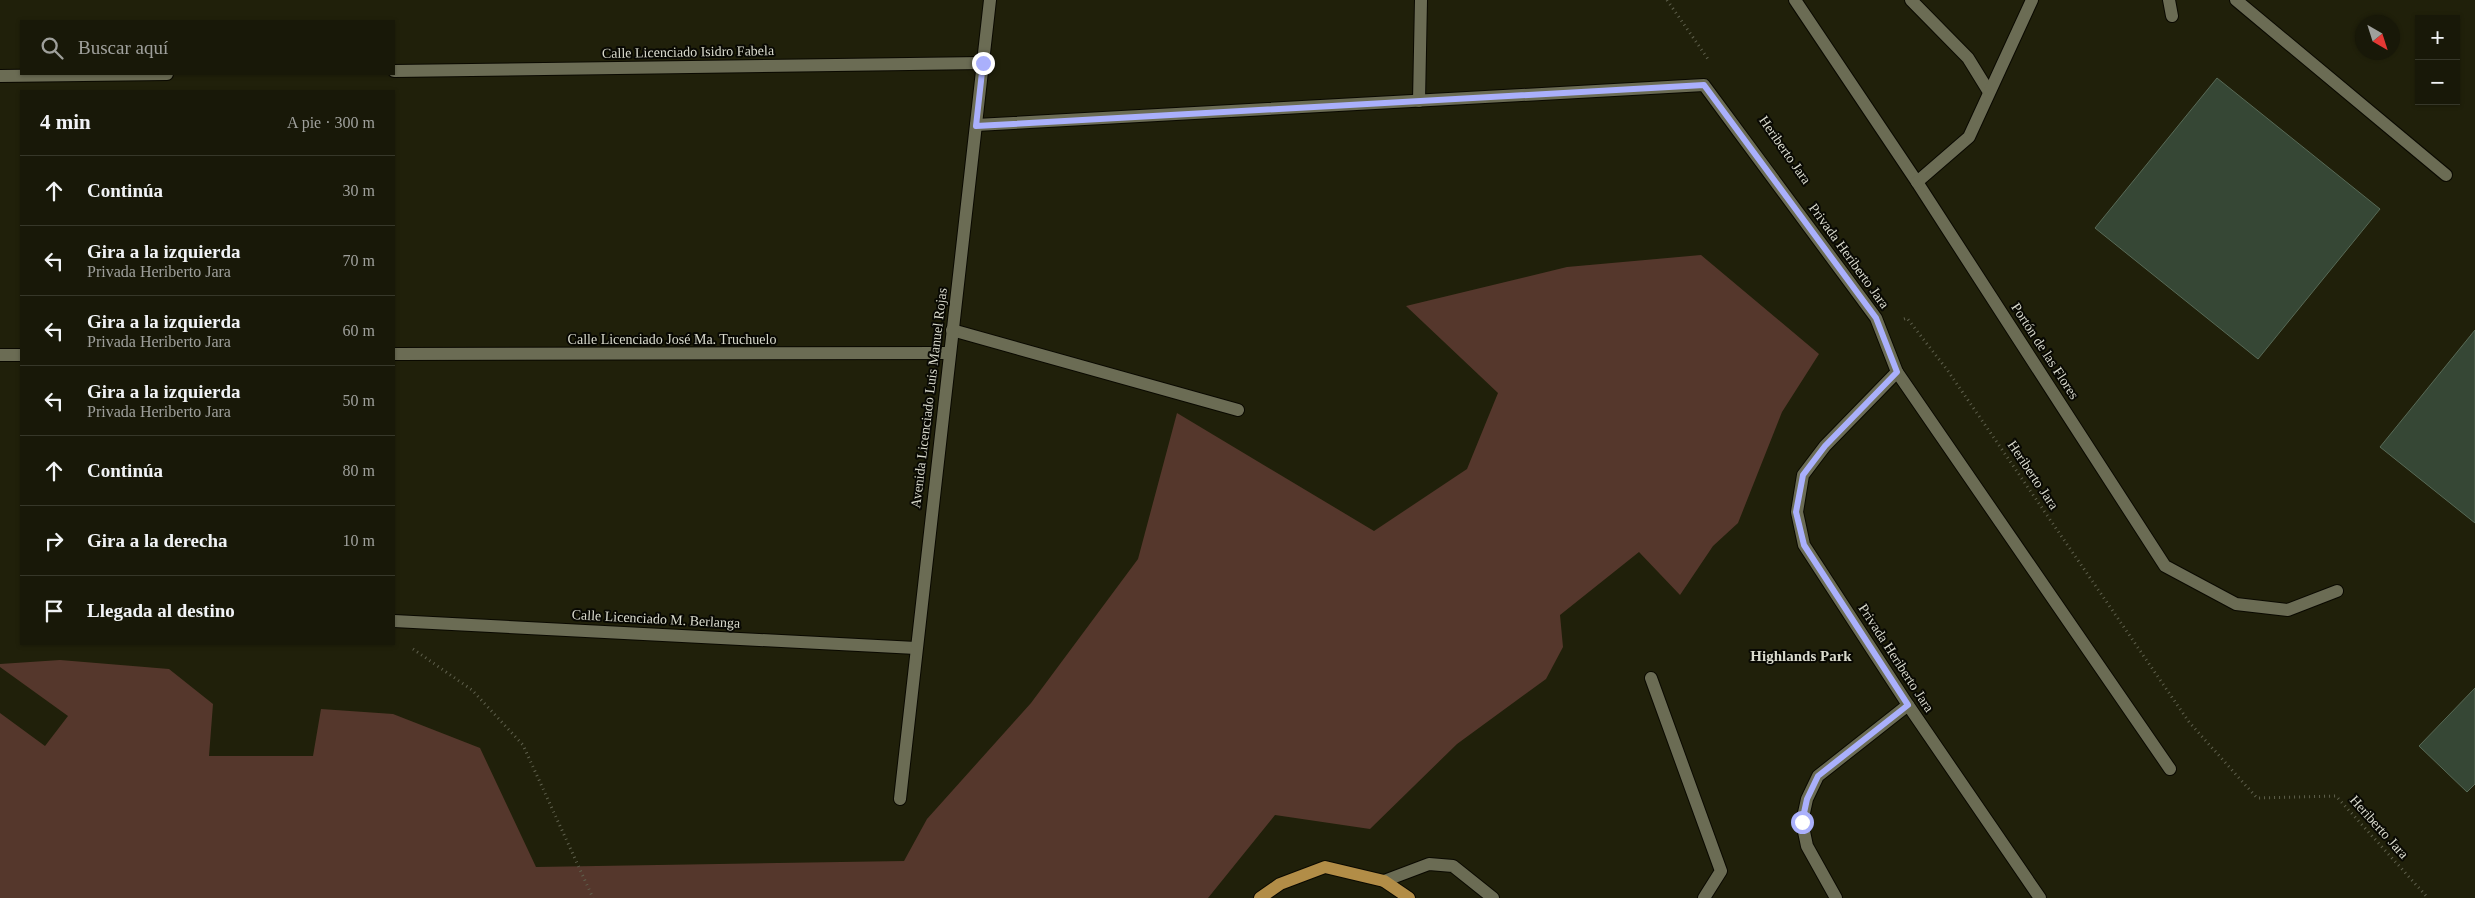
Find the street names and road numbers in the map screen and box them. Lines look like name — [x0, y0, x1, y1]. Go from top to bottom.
street label: Calle Licenciado Isidro Fabela — [602, 43, 775, 61]
street label: Heriberto Jara — [1756, 113, 1814, 188]
street label: Privada Heriberto Jara — [1806, 201, 1893, 312]
street label: Avenida Licenciado Luis Manuel Rojas — [908, 287, 950, 509]
street label: Portón de las Flores — [2008, 300, 2082, 402]
street label: Calle Licenciado José Ma. Truchuelo — [568, 332, 776, 347]
street label: Heriberto Jara — [2005, 438, 2062, 513]
street label: Privada Heriberto Jara — [1855, 601, 1937, 716]
street label: Calle Licenciado M. Berlanga — [571, 607, 741, 631]
street label: Heriberto Jara — [2347, 792, 2412, 862]

